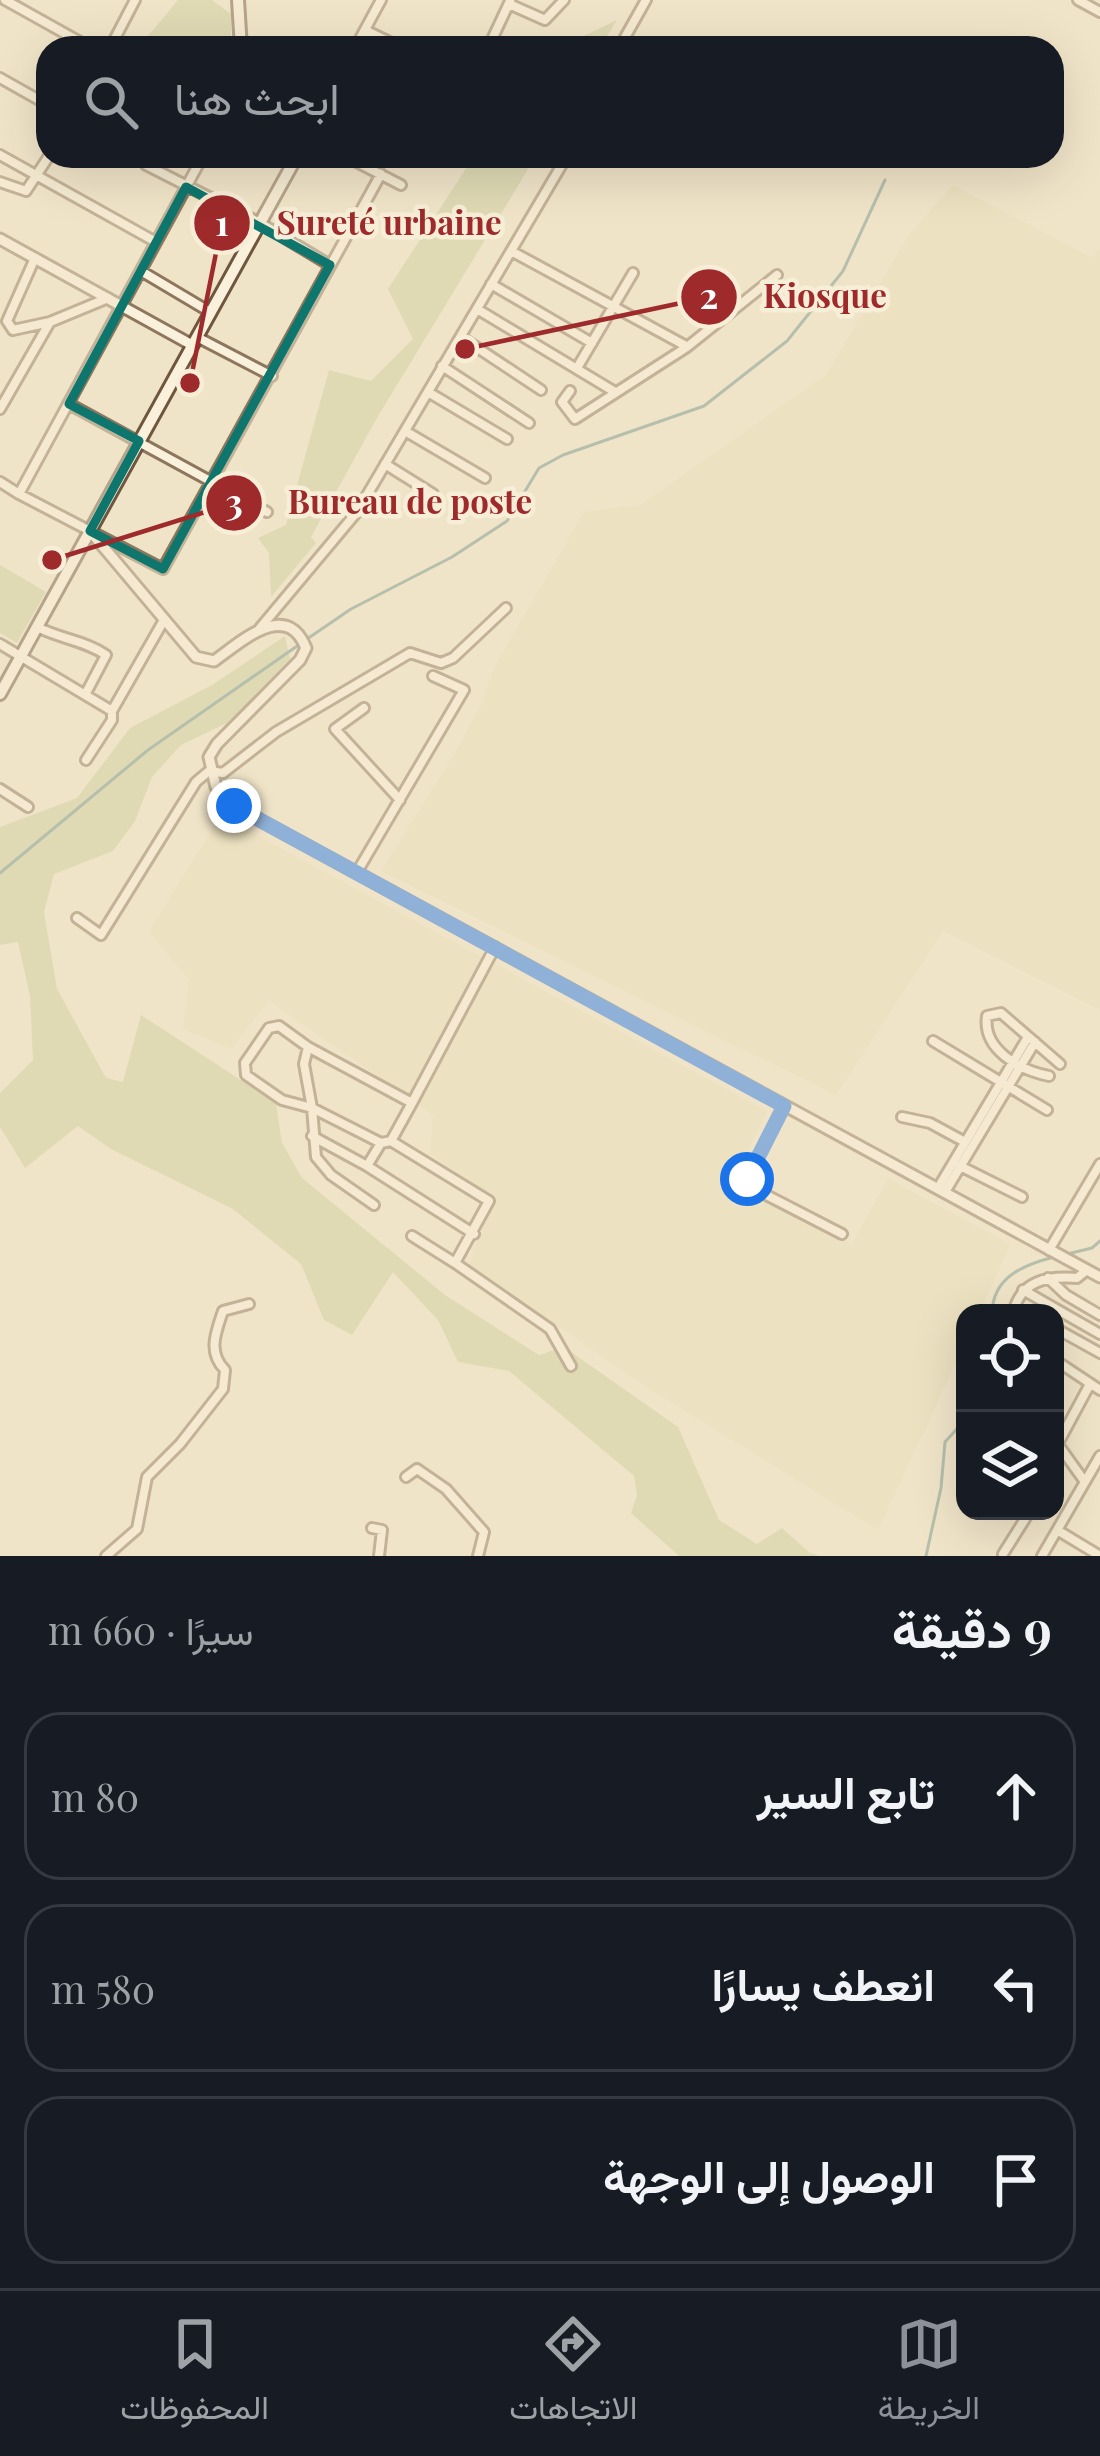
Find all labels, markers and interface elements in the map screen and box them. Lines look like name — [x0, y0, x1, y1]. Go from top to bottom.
search box — [36, 36, 1064, 168]
text: ابحث هنا — [174, 66, 340, 126]
icon: search — [78, 69, 144, 135]
callout: Sureté urbaine — [192, 189, 525, 258]
text: 1 — [215, 197, 229, 245]
text: Sureté urbaine — [276, 199, 502, 243]
callout: Kiosque — [679, 262, 910, 331]
text: 2 — [700, 270, 718, 318]
text: Kiosque — [763, 272, 887, 316]
callout: Bureau de poste — [204, 468, 556, 537]
text: 3 — [225, 476, 243, 524]
text: Bureau de poste — [288, 478, 532, 522]
route end — [207, 779, 261, 833]
route start — [720, 1152, 774, 1206]
map controls — [956, 1304, 1064, 1520]
button: locate — [956, 1304, 1064, 1412]
button: layers — [956, 1412, 1064, 1520]
text: 9 دقيقة — [892, 1593, 1052, 1661]
text: سيرًا · 660 m — [48, 1603, 254, 1655]
text: تابع السير — [757, 1760, 935, 1820]
icon: ahead — [983, 1763, 1049, 1829]
text: 80 m — [51, 1770, 139, 1822]
text: انعطف يسارًا — [712, 1952, 935, 2012]
icon: left — [983, 1955, 1049, 2021]
text: 580 m — [51, 1962, 155, 2014]
text: الوصول إلى الوجهة — [603, 2144, 935, 2204]
icon: arrive — [983, 2147, 1049, 2213]
tab: المحفوظات — [120, 2311, 269, 2437]
tab: الاتجاهات — [509, 2311, 637, 2437]
tab: الخريطة — [878, 2311, 980, 2437]

